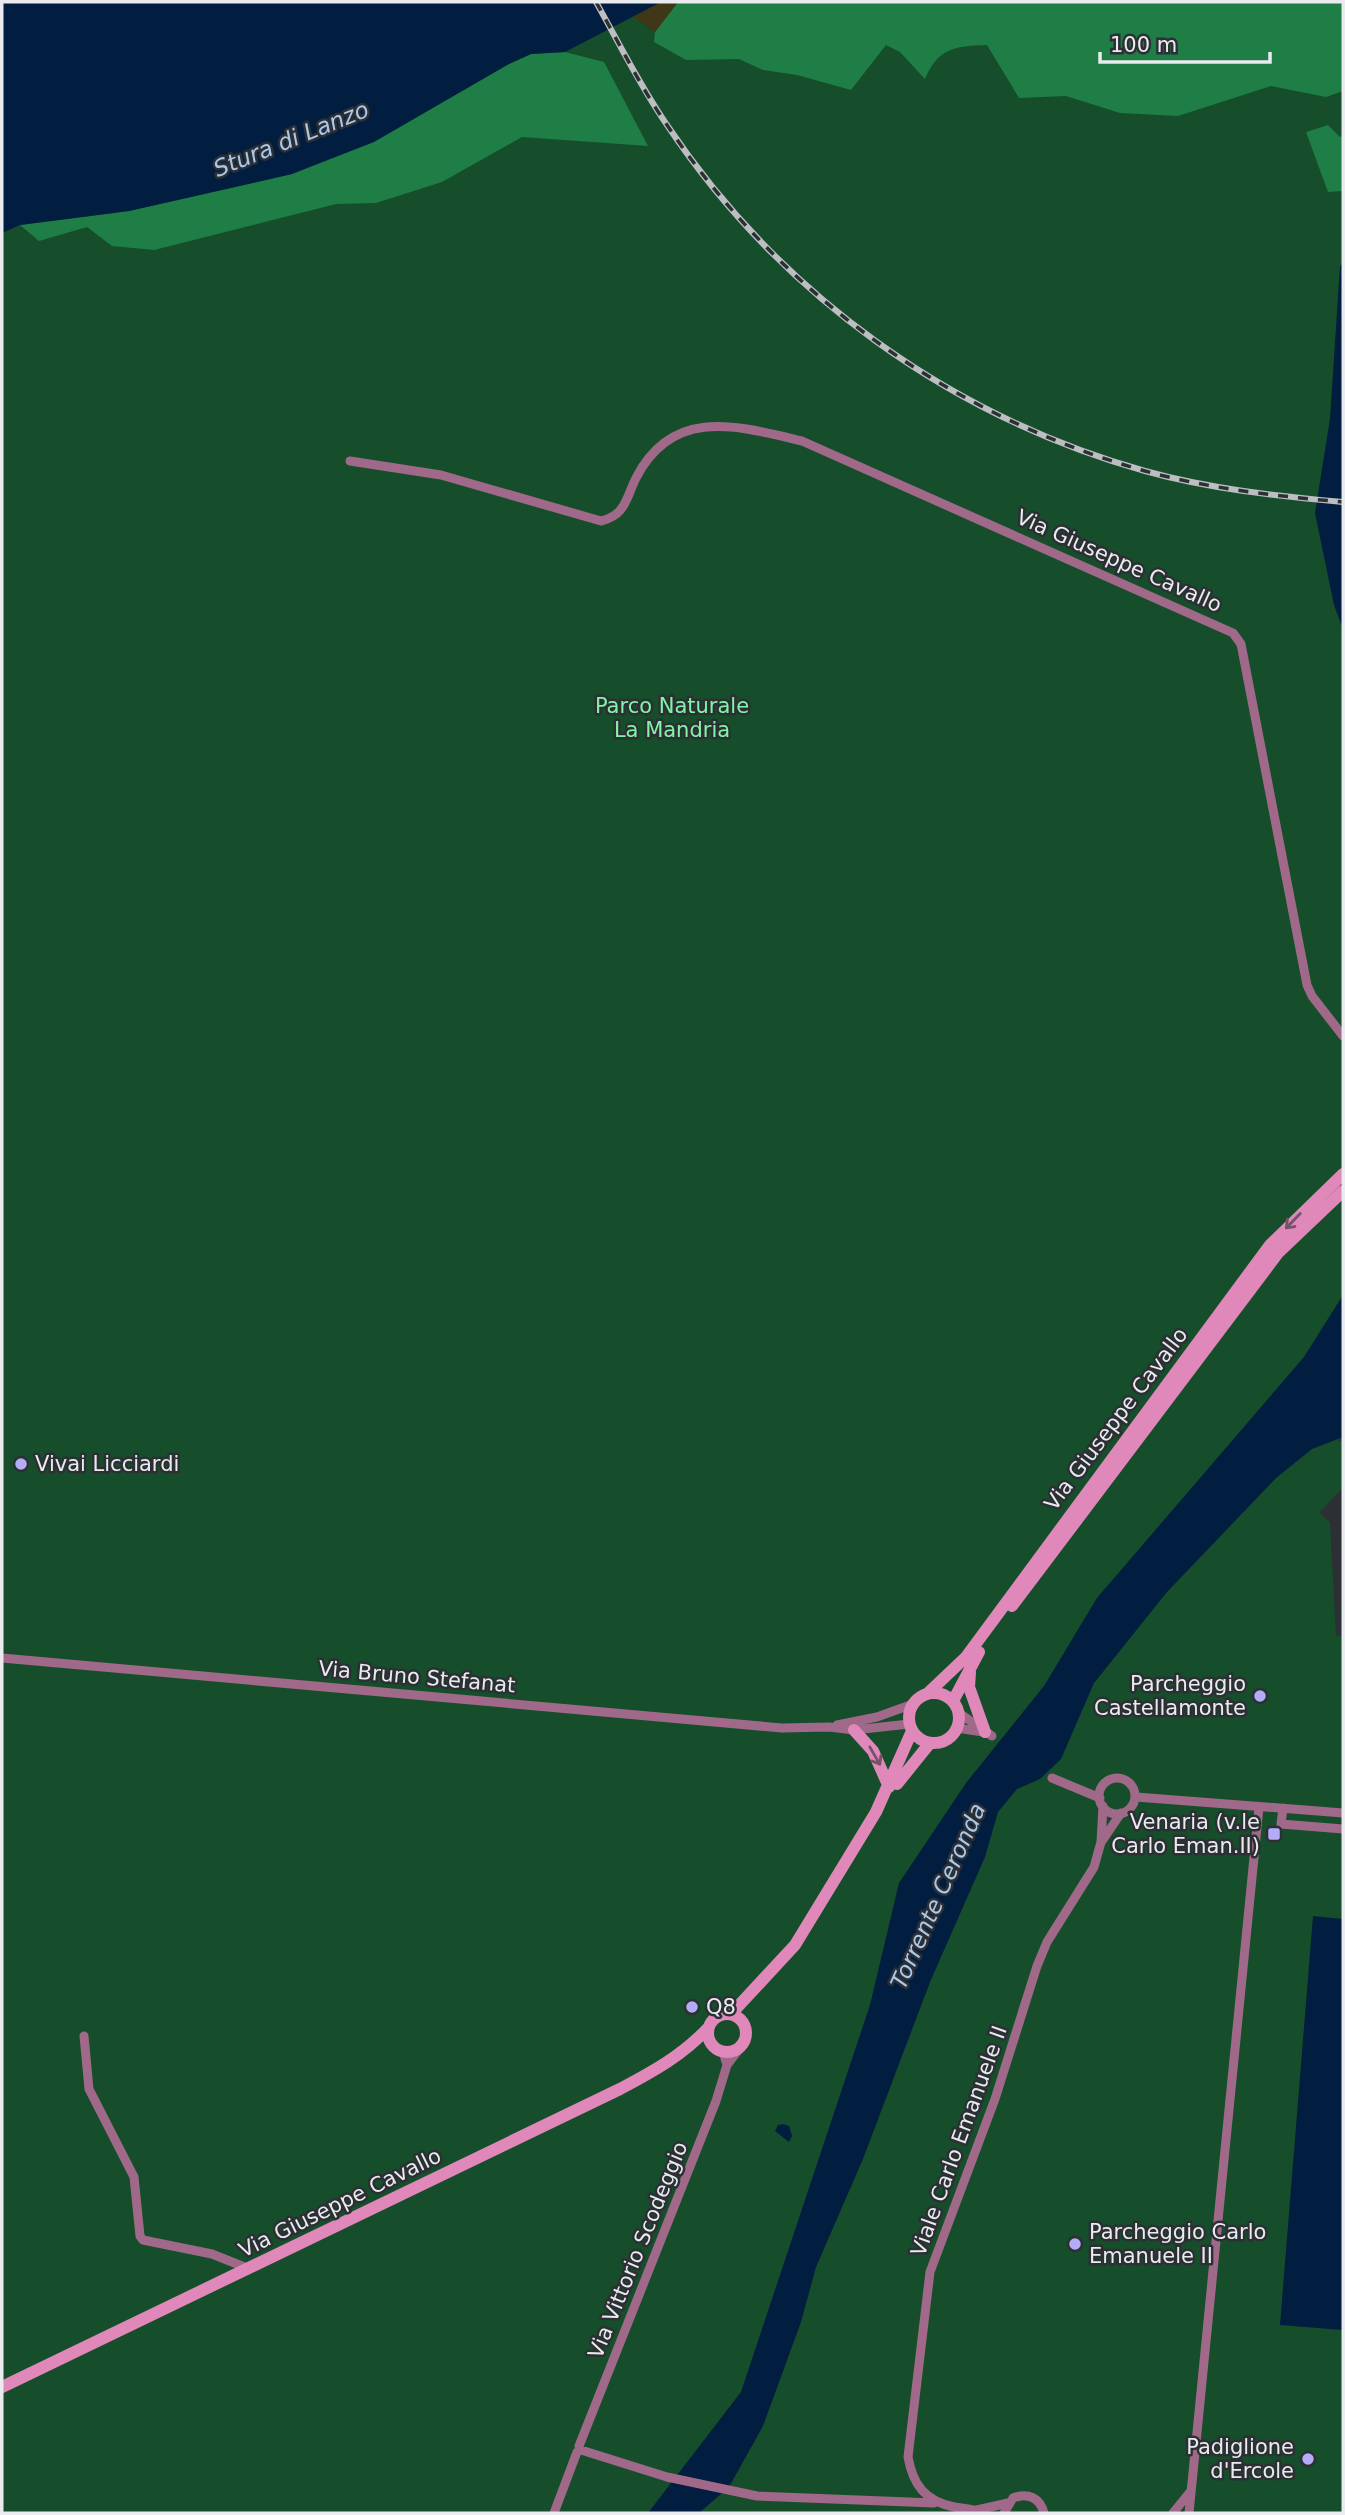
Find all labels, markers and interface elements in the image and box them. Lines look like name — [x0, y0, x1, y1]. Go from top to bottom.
scale bar — [1100, 21, 1270, 65]
text: 100 m — [1110, 33, 1177, 57]
water label: Stura di Lanzo — [210, 96, 372, 182]
street label: Via Giuseppe Cavallo — [1013, 505, 1225, 617]
park label: Parco Naturale La Mandria — [595, 694, 749, 742]
one-way arrow — [1285, 1212, 1302, 1229]
street label: Via Giuseppe Cavallo — [1040, 1323, 1192, 1515]
place label: Vivai Licciardi — [35, 1452, 179, 1476]
marker: Vivai Licciardi — [13, 1456, 29, 1472]
street label: Via Bruno Stefanat — [318, 1656, 516, 1698]
place label: Parcheggio Castellamonte — [1094, 1672, 1246, 1720]
marker: Parcheggio Castellamonte — [1252, 1688, 1268, 1704]
one-way arrow — [869, 1745, 882, 1766]
water label: Torrente Ceronda — [885, 1799, 991, 1993]
place label: Venaria (v.le Carlo Eman.II) — [1111, 1810, 1260, 1858]
marker: Venaria (v.le Carlo Eman.II) — [1266, 1826, 1282, 1842]
place label: Q8 — [706, 1995, 736, 2019]
marker: Q8 — [684, 1999, 700, 2015]
street label: Viale Carlo Emanuele II — [906, 2022, 1012, 2260]
street label: Via Vittorio Scodeggio — [583, 2138, 693, 2362]
street label: Via Giuseppe Cavallo — [235, 2144, 445, 2262]
place label: Parcheggio Carlo Emanuele II — [1089, 2220, 1266, 2268]
marker: Parcheggio Carlo Emanuele II — [1067, 2236, 1083, 2252]
place label: Padiglione d'Ercole — [1186, 2435, 1294, 2483]
marker: Padiglione d'Ercole — [1300, 2451, 1316, 2467]

